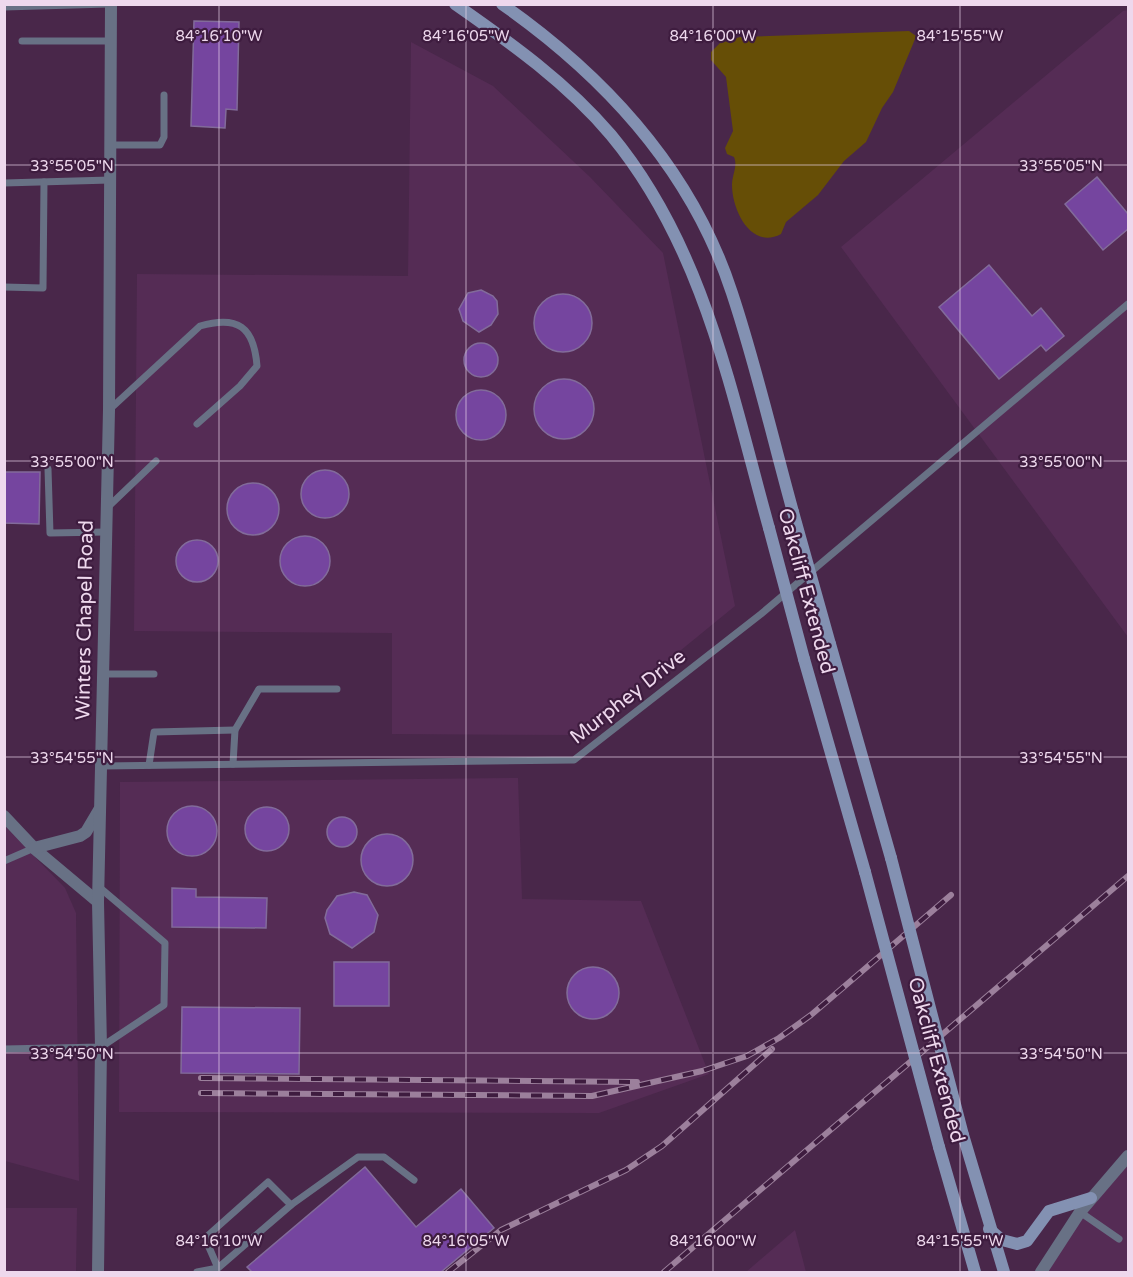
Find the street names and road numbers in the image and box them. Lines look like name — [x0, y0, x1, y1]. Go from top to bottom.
street label: Oakcliff Extended — [772, 506, 840, 676]
street label: Winters Chapel Road — [71, 520, 99, 720]
street label: Murphey Drive — [565, 644, 691, 750]
street label: Oakcliff Extended — [902, 975, 970, 1145]

